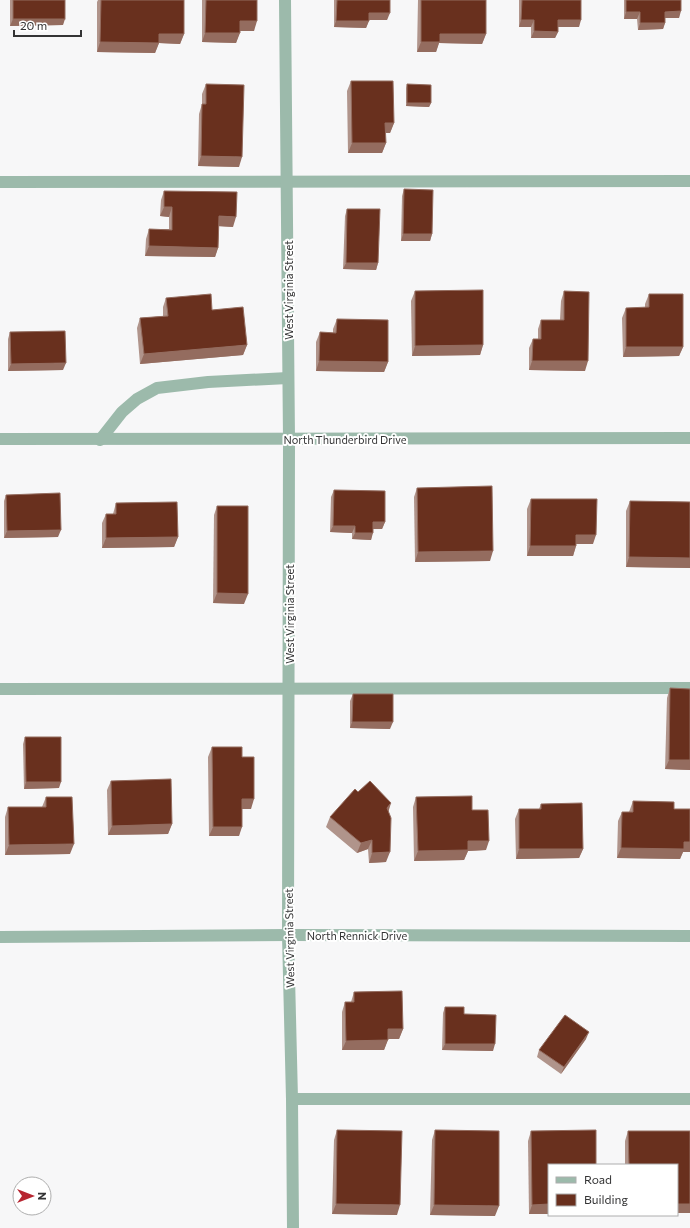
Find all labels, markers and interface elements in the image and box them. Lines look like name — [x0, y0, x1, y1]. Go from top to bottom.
scale bar — [14, 12, 81, 38]
text: 20 m — [20, 18, 47, 32]
street label: West Virginia Street — [282, 240, 295, 340]
street label: North Thunderbird Drive — [283, 433, 407, 446]
street label: West Virginia Street — [283, 564, 296, 664]
street label: West Virginia Street — [282, 888, 296, 988]
street label: North Rennick Drive — [307, 929, 407, 942]
legend — [548, 1164, 678, 1216]
text: Road — [584, 1172, 612, 1186]
north arrow — [12, 1176, 52, 1216]
text: N — [36, 1192, 49, 1200]
text: Building — [584, 1192, 628, 1206]

